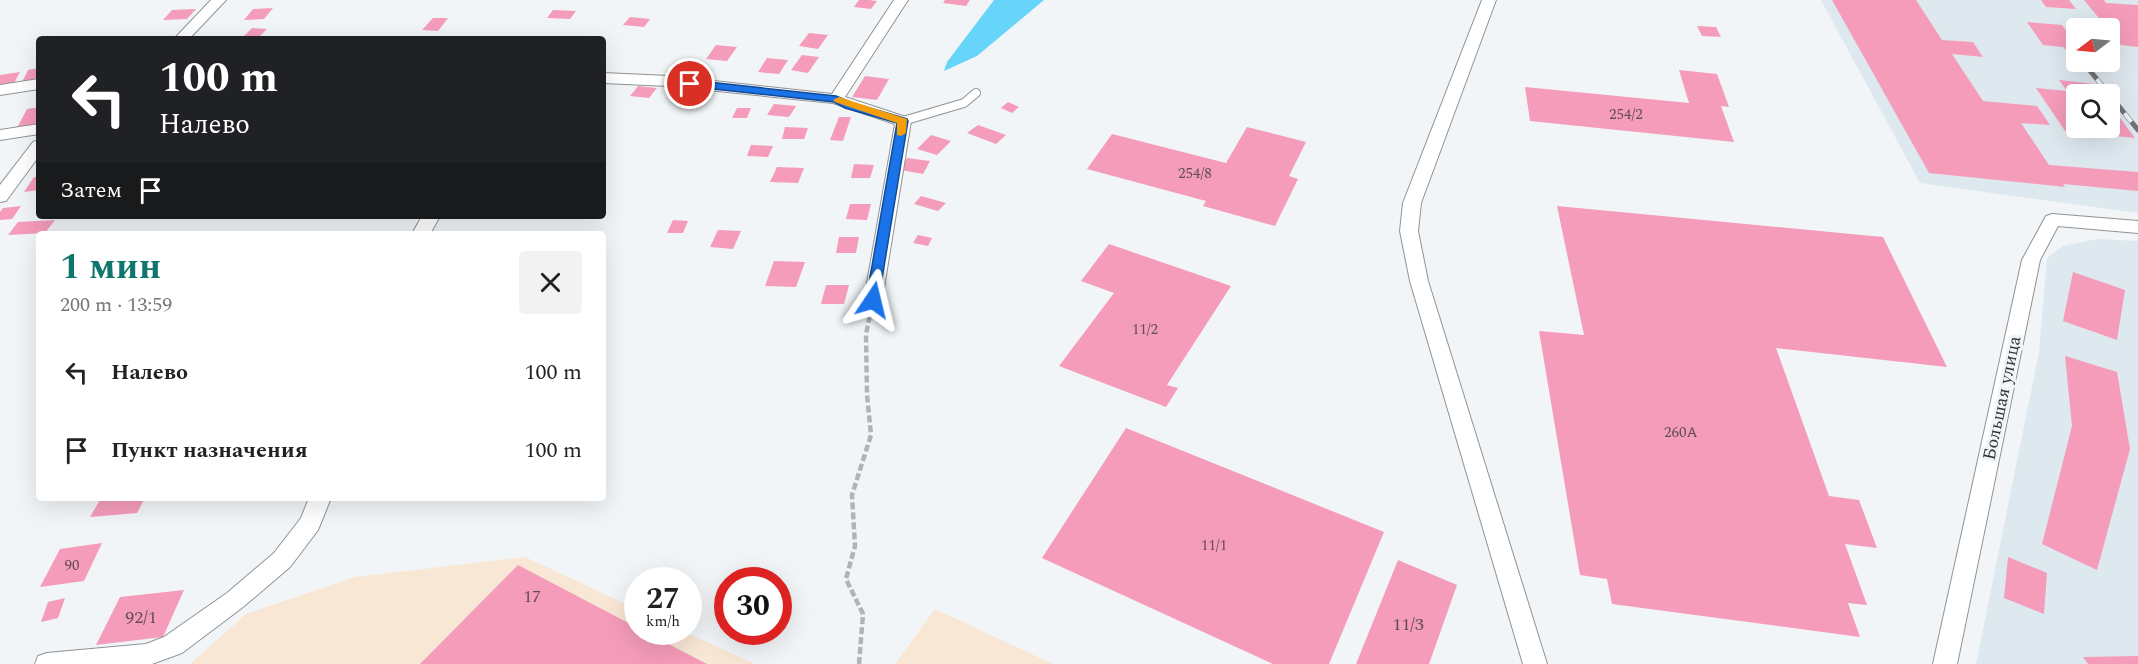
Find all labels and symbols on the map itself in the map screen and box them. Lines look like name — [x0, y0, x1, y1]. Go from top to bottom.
north arrow — [2066, 18, 2120, 72]
pin — [664, 58, 715, 109]
house number: 254/2 — [1609, 103, 1643, 126]
house number: 254/8 — [1178, 162, 1212, 185]
position arrow — [841, 268, 905, 332]
house number: 11/2 — [1132, 318, 1158, 341]
street label: Большая улица — [1976, 333, 2028, 463]
house number: 260А — [1664, 421, 1698, 444]
house number: 11/1 — [1201, 534, 1227, 557]
house number: 90 — [64, 554, 80, 577]
speed limit sign: 30 — [714, 567, 792, 645]
house number: 17 — [523, 583, 541, 610]
house number: 92/1 — [125, 604, 157, 631]
house number: 11/3 — [1392, 611, 1424, 638]

